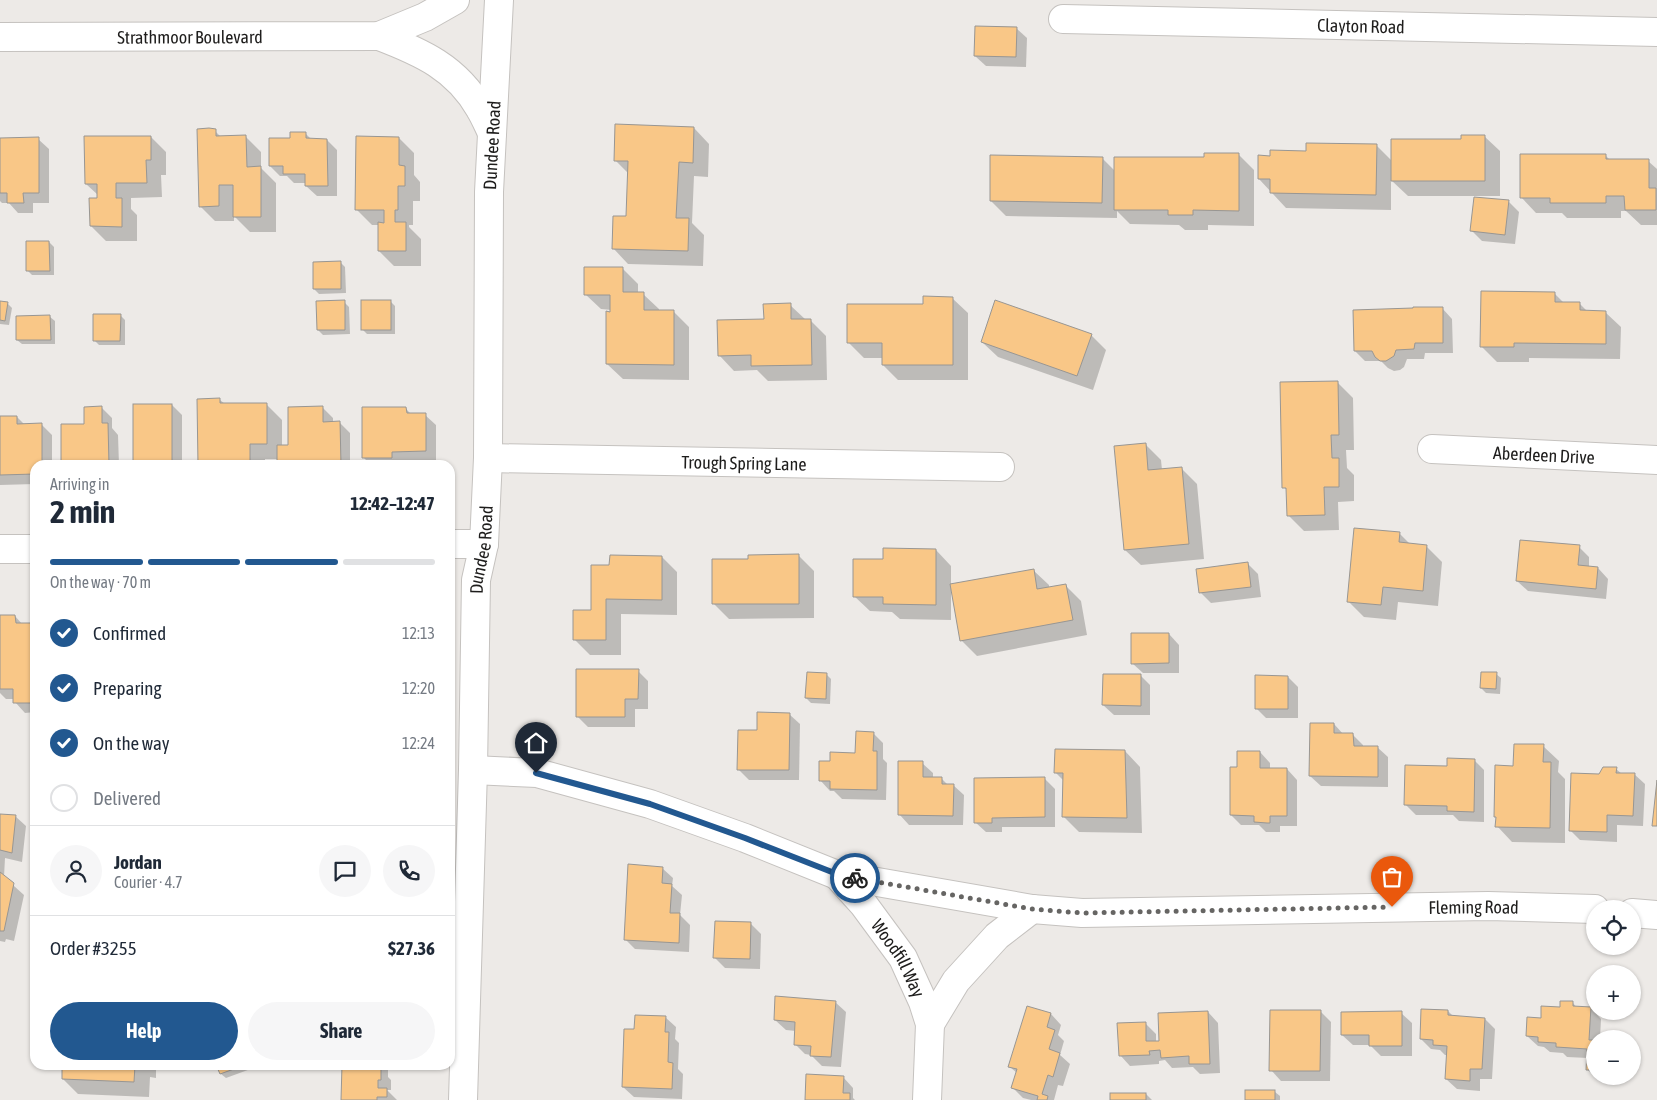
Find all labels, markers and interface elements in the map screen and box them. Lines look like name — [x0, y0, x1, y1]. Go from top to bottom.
street label: Clayton Road — [1317, 14, 1405, 37]
street label: Strathmoor Boulevard — [117, 26, 263, 47]
street label: Dundee Road — [479, 100, 504, 190]
street label: Aberdeen Drive — [1492, 441, 1595, 467]
street label: Trough Spring Lane — [681, 451, 807, 474]
text: Arriving in — [50, 475, 110, 493]
text: 12:42–12:47 — [350, 492, 435, 514]
text: 2 min — [50, 493, 115, 530]
street label: Dundee Road — [465, 505, 496, 594]
text: On the way · 70 m — [50, 573, 151, 591]
icon: check — [50, 619, 78, 647]
text: Confirmed — [93, 622, 166, 644]
text: 12:13 — [402, 624, 435, 642]
icon: check — [50, 674, 78, 702]
text: Preparing — [93, 677, 162, 699]
text: 12:20 — [402, 679, 435, 697]
pin — [515, 722, 557, 773]
icon: check — [50, 729, 78, 757]
icon: home — [522, 729, 550, 757]
text: On the way — [93, 732, 170, 754]
text: 12:24 — [402, 734, 435, 752]
text: Delivered — [93, 787, 161, 809]
button: person — [50, 845, 102, 897]
button: chat — [319, 845, 371, 897]
button: phone — [383, 845, 435, 897]
text: Jordan — [114, 851, 162, 873]
courier — [830, 853, 880, 903]
pin — [1371, 856, 1413, 907]
icon: bag — [1378, 863, 1406, 891]
icon: bike — [841, 864, 869, 892]
text: Courier · 4.7 — [114, 873, 183, 891]
street label: Fleming Road — [1428, 895, 1519, 918]
map controls — [1586, 900, 1641, 1085]
button: locate — [1586, 900, 1641, 955]
street label: Woodfill Way — [867, 915, 930, 1000]
text: Order #3255 — [50, 937, 137, 959]
text: $27.36 — [388, 937, 435, 959]
button: + — [1586, 965, 1641, 1020]
button: Help — [50, 1002, 238, 1060]
button: Share — [248, 1002, 435, 1060]
button: − — [1586, 1030, 1641, 1085]

